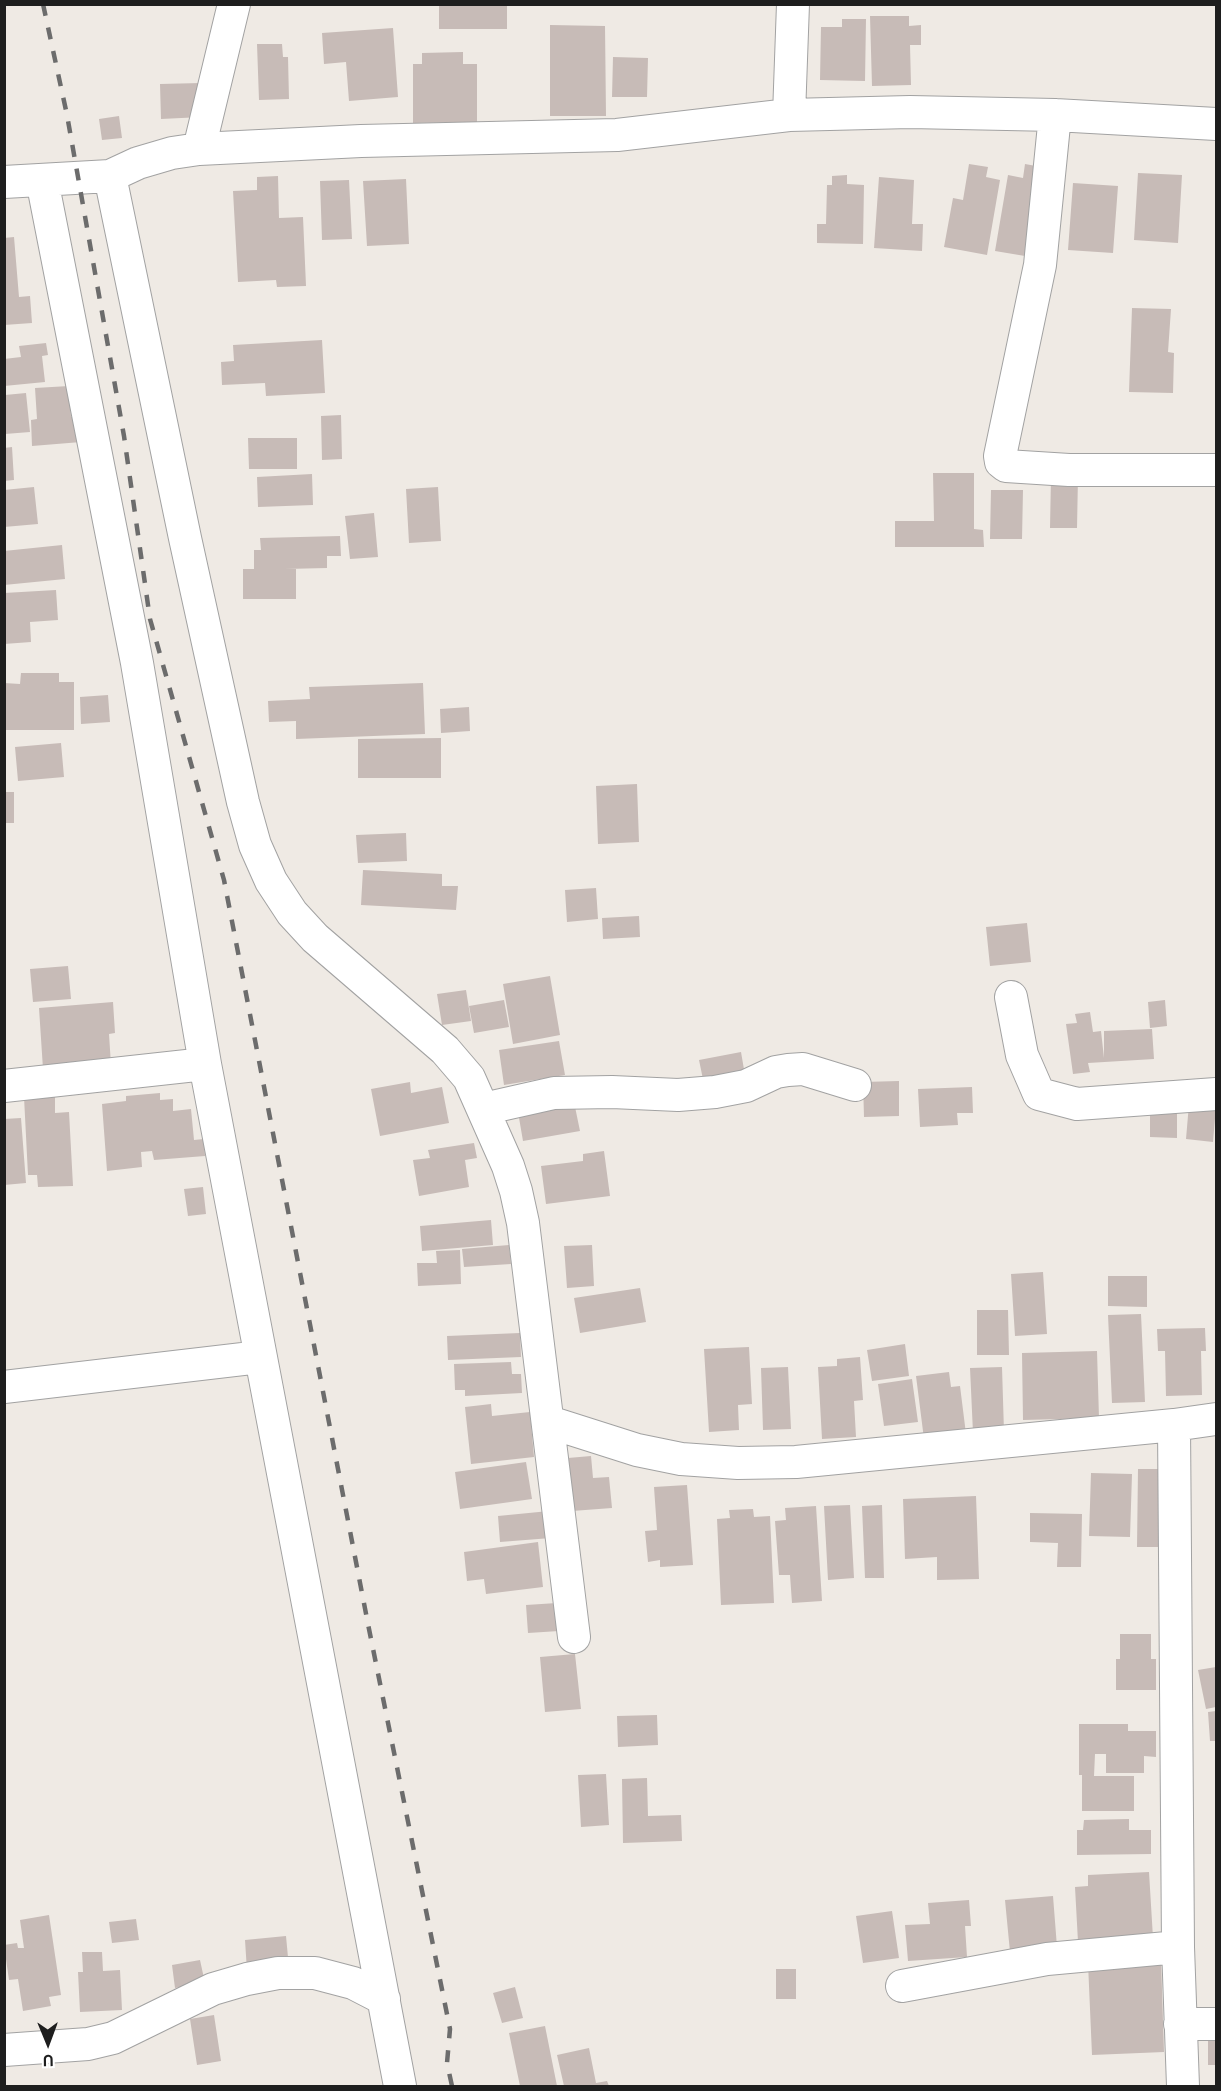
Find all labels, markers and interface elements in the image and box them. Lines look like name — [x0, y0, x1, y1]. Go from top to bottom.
north arrow — [18, 2013, 78, 2073]
text: U — [43, 2052, 54, 2070]

